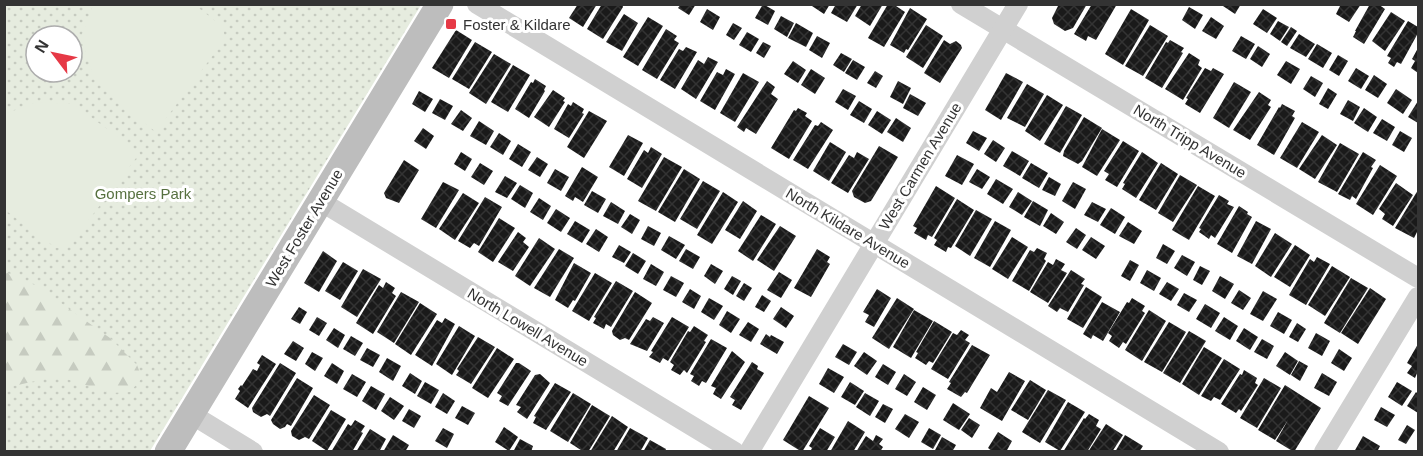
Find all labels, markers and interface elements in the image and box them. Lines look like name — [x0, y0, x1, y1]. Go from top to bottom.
place label: Foster & Kildare — [463, 16, 571, 33]
marker: Foster & Kildare — [444, 17, 458, 31]
north arrow — [24, 24, 84, 84]
text: N — [31, 37, 52, 56]
street label: West Carmen Avenue — [875, 99, 965, 233]
street label: North Tripp Avenue — [1131, 101, 1249, 181]
street label: West Foster Avenue — [262, 166, 346, 290]
street label: North Kildare Avenue — [783, 184, 913, 272]
park label: Gompers Park — [95, 185, 192, 202]
street label: North Lowell Avenue — [465, 284, 591, 370]

